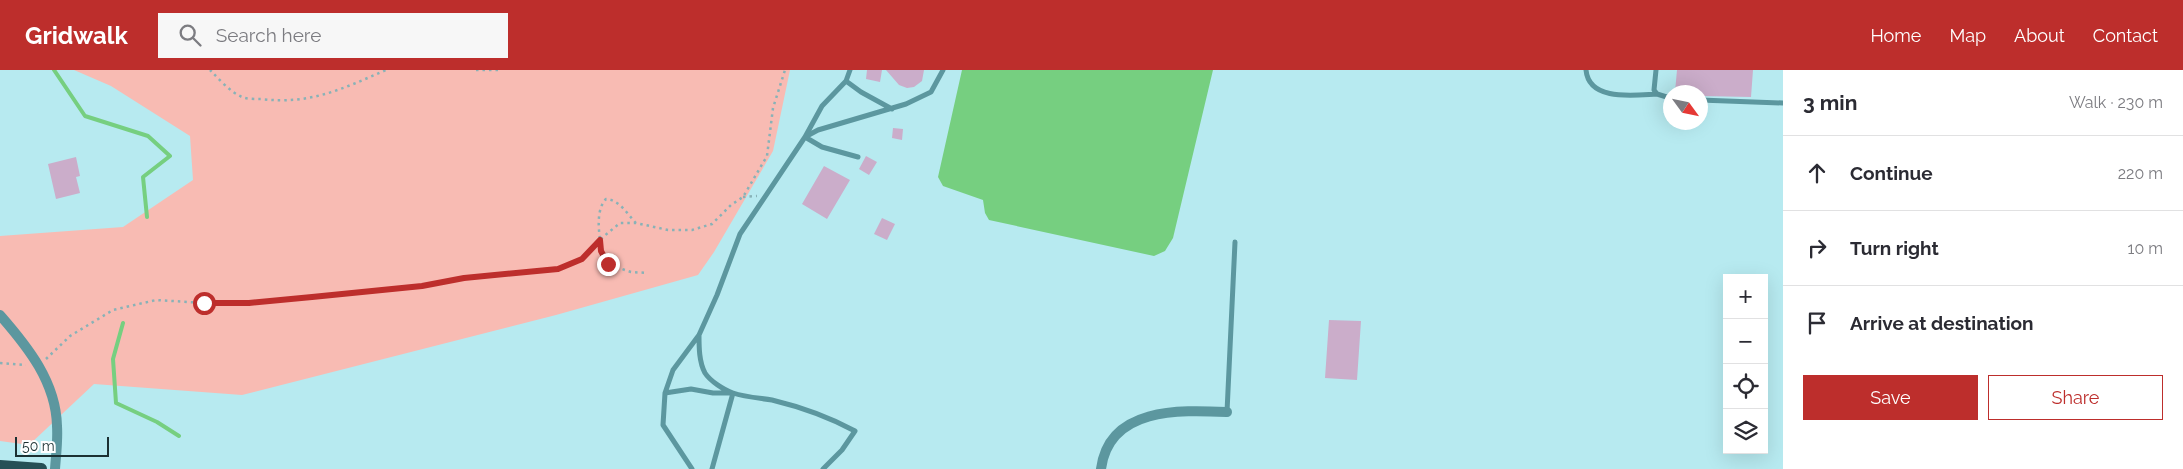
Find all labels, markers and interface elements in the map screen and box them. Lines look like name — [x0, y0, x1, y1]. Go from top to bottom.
search box — [158, 13, 508, 58]
text: Gridwalk — [25, 21, 128, 50]
icon: search — [176, 21, 204, 49]
text: Search here — [216, 24, 321, 46]
text: Home — [1870, 25, 1921, 46]
text: Map — [1949, 25, 1986, 46]
text: About — [2014, 25, 2065, 46]
text: Contact — [2093, 25, 2158, 46]
north arrow — [1663, 85, 1708, 130]
text: 3 min — [1803, 90, 1857, 115]
text: Walk · 230 m — [2069, 93, 2163, 112]
icon: ahead — [1803, 159, 1831, 187]
text: Continue — [1850, 162, 1933, 184]
text: 220 m — [2118, 164, 2163, 183]
icon: right — [1803, 234, 1831, 262]
text: Turn right — [1850, 237, 1939, 259]
text: 10 m — [2128, 239, 2163, 258]
route end — [597, 253, 620, 276]
map controls — [1723, 274, 1768, 454]
button: + — [1723, 274, 1768, 319]
route start — [193, 292, 216, 315]
icon: arrive — [1803, 309, 1831, 337]
text: Arrive at destination — [1850, 312, 2034, 334]
button: − — [1723, 319, 1768, 364]
button: locate — [1723, 364, 1768, 409]
button: Save — [1803, 375, 1978, 420]
button: Share — [1988, 375, 2163, 420]
button: layers — [1723, 409, 1768, 454]
scale bar — [15, 434, 109, 457]
text: 50 m — [22, 438, 55, 454]

